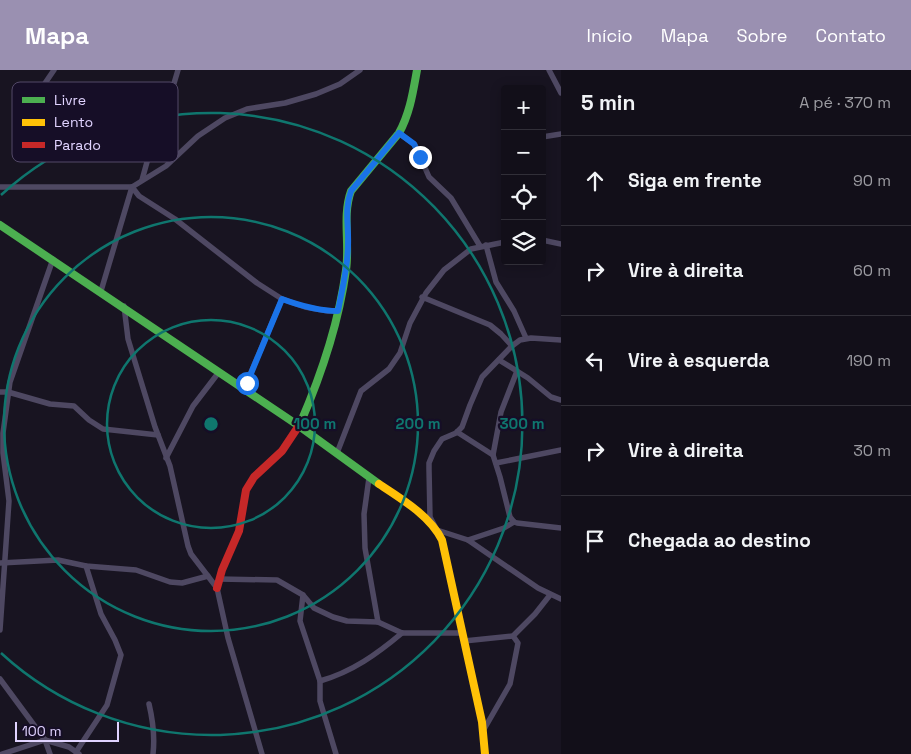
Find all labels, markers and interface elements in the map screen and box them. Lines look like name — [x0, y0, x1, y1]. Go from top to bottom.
text: Mapa — [25, 20, 89, 51]
text: Início — [587, 24, 633, 47]
text: Mapa — [661, 24, 709, 47]
text: Sobre — [737, 24, 787, 47]
text: Contato — [815, 24, 886, 47]
legend — [12, 82, 178, 162]
map controls — [501, 85, 546, 265]
button: + — [501, 85, 546, 130]
text: 5 min — [581, 89, 635, 116]
text: Livre — [54, 91, 86, 109]
text: A pé · 370 m — [799, 92, 891, 113]
text: Lento — [54, 113, 93, 131]
button: − — [501, 130, 546, 175]
text: Parado — [54, 136, 101, 154]
route end — [409, 146, 432, 169]
icon: ahead — [581, 167, 609, 195]
text: Siga em frente — [628, 168, 762, 193]
text: 90 m — [853, 170, 891, 191]
button: locate — [501, 175, 546, 220]
button: layers — [501, 220, 546, 265]
icon: right — [581, 257, 609, 285]
text: Vire à direita — [628, 258, 744, 283]
text: 60 m — [853, 260, 891, 281]
icon: left — [581, 347, 609, 375]
text: Vire à esquerda — [628, 348, 770, 373]
text: 190 m — [846, 350, 891, 371]
route start — [236, 372, 259, 395]
text: 100 m — [294, 414, 336, 433]
text: 200 m — [396, 414, 440, 433]
text: 300 m — [499, 414, 545, 433]
centre of rings — [202, 415, 220, 433]
icon: right — [581, 437, 609, 465]
text: Vire à direita — [628, 438, 744, 463]
text: 30 m — [853, 440, 891, 461]
icon: arrive — [581, 527, 609, 555]
text: Chegada ao destino — [628, 528, 811, 553]
scale bar — [15, 719, 119, 742]
text: 100 m — [22, 722, 61, 740]

